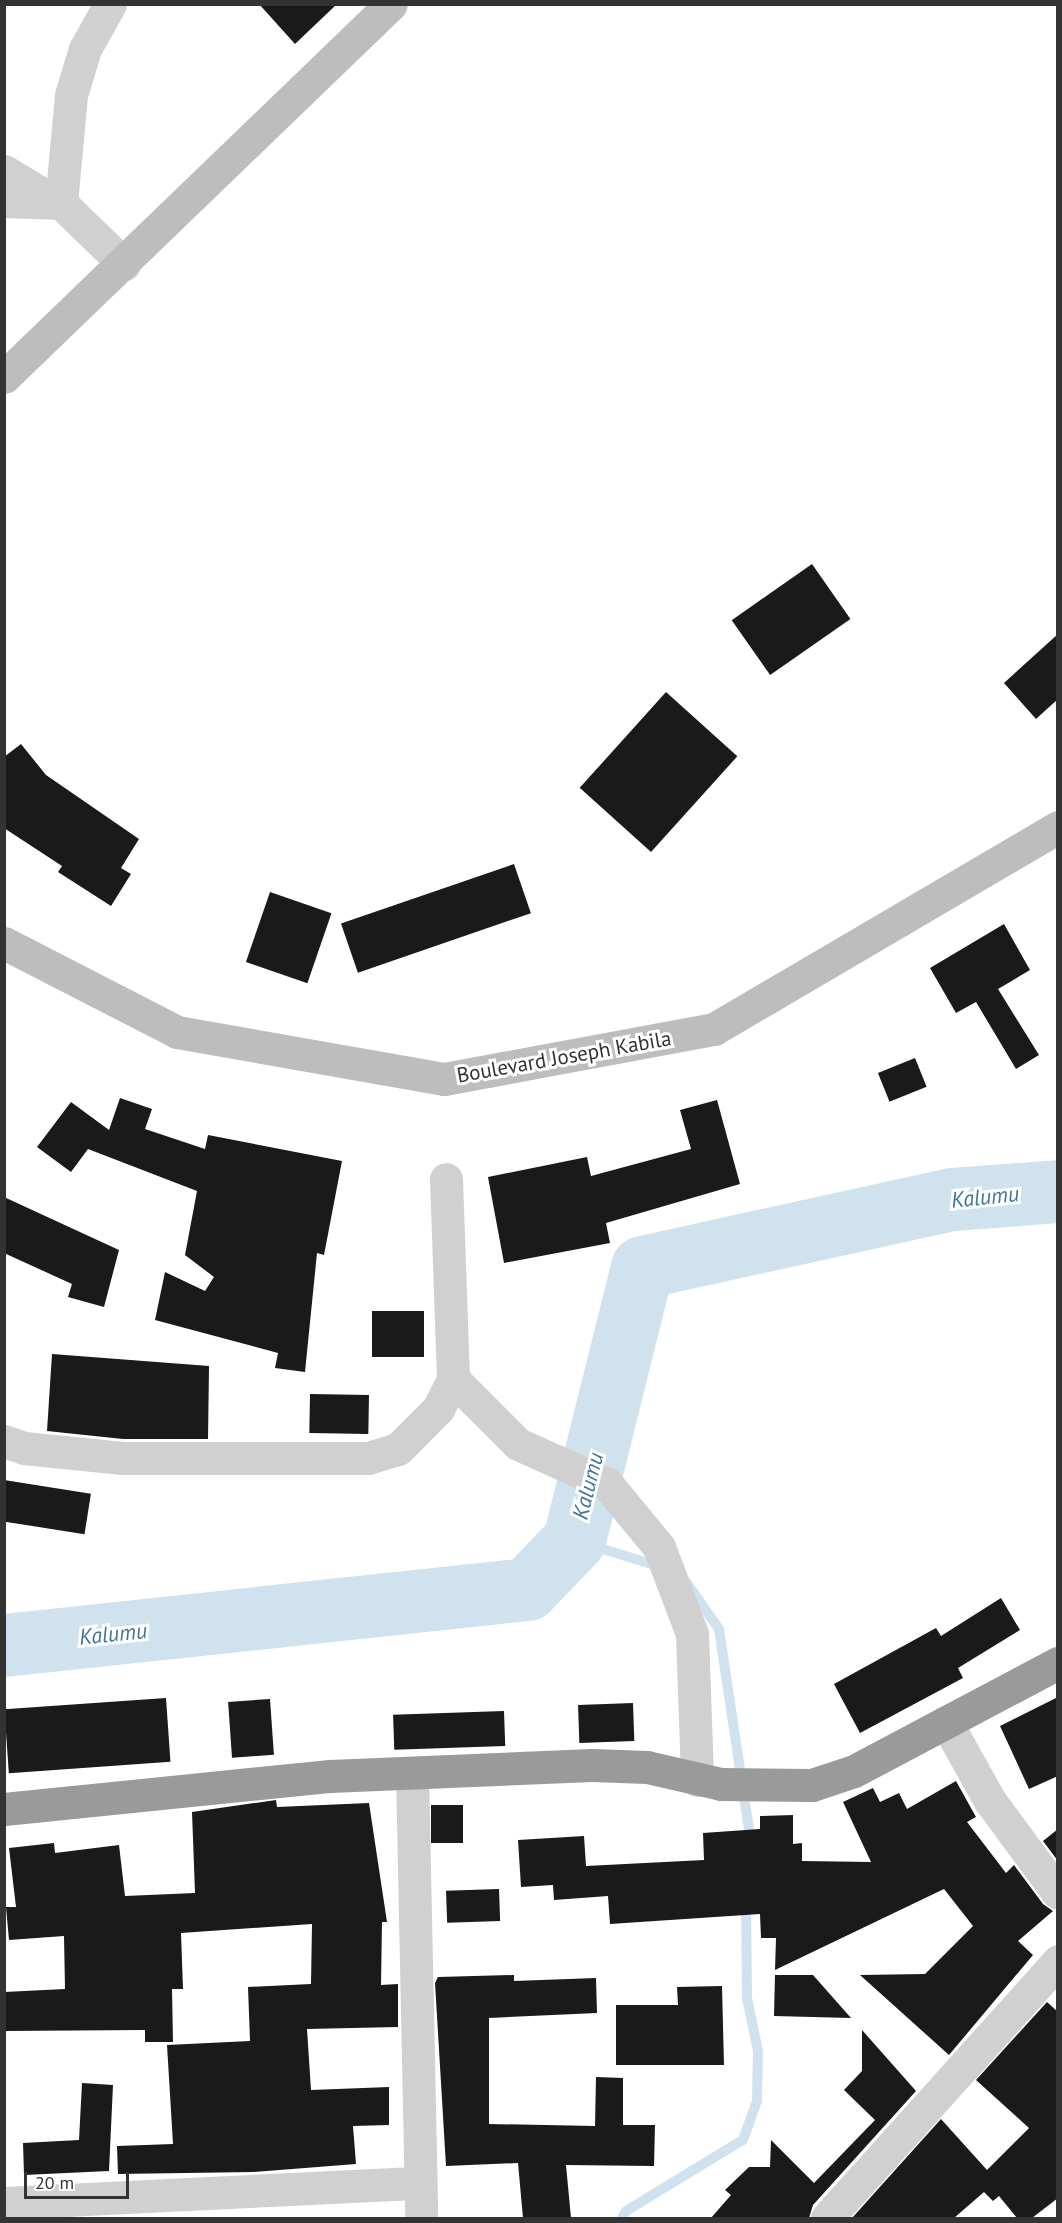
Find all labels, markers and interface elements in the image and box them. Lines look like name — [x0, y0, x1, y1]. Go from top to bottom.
street label: Boulevard Joseph Kabila — [455, 1026, 673, 1088]
water label: Kalumu — [950, 1180, 1020, 1214]
water label: Kalumu — [567, 1450, 609, 1522]
water label: Kalumu — [78, 1617, 148, 1651]
scale bar — [27, 2160, 132, 2198]
text: 20 m — [35, 2171, 74, 2194]

